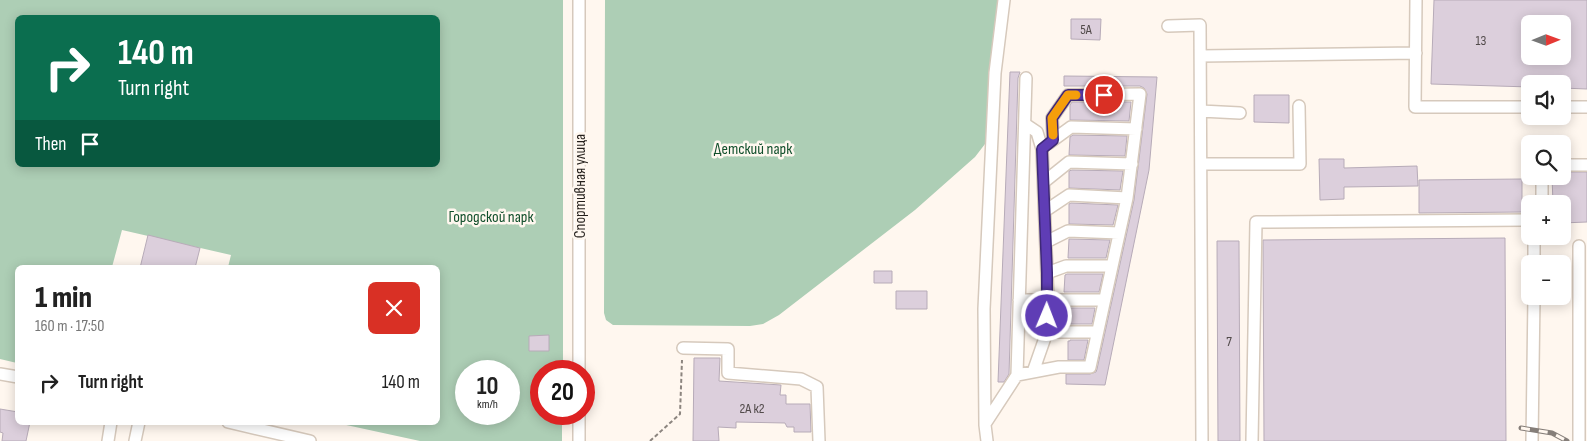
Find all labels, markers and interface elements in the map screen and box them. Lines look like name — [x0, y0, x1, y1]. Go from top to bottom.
north arrow — [1521, 15, 1571, 65]
map controls — [1521, 15, 1571, 305]
house number: 5А — [1080, 21, 1093, 38]
text: 140 m — [118, 32, 194, 75]
house number: 13 — [1476, 32, 1487, 49]
icon: right — [35, 35, 100, 100]
pin — [1083, 74, 1125, 116]
text: Turn right — [118, 75, 189, 102]
button: sound — [1521, 75, 1571, 125]
icon: arrive — [1090, 81, 1118, 109]
icon: arrive — [76, 130, 104, 158]
text: Then — [35, 133, 66, 156]
street label: Спортивная улица — [571, 134, 590, 238]
button: search — [1521, 135, 1571, 185]
park label: Детский парк — [714, 140, 793, 159]
button: + — [1521, 195, 1571, 245]
park label: Городской парк — [448, 208, 535, 227]
button: − — [1521, 255, 1571, 305]
text: 1 min — [35, 280, 92, 316]
button: close — [368, 282, 420, 334]
position arrow — [1020, 289, 1072, 341]
text: 160 m · 17:50 — [35, 317, 104, 336]
house number: 7 — [1226, 333, 1232, 350]
speed limit sign: 20 — [530, 360, 595, 425]
icon: right — [35, 369, 63, 397]
text: Turn right — [78, 371, 143, 394]
text: 140 m — [382, 371, 420, 394]
text: 10 — [477, 371, 498, 402]
text: km/h — [477, 397, 498, 412]
house number: 2А к2 — [739, 400, 765, 417]

